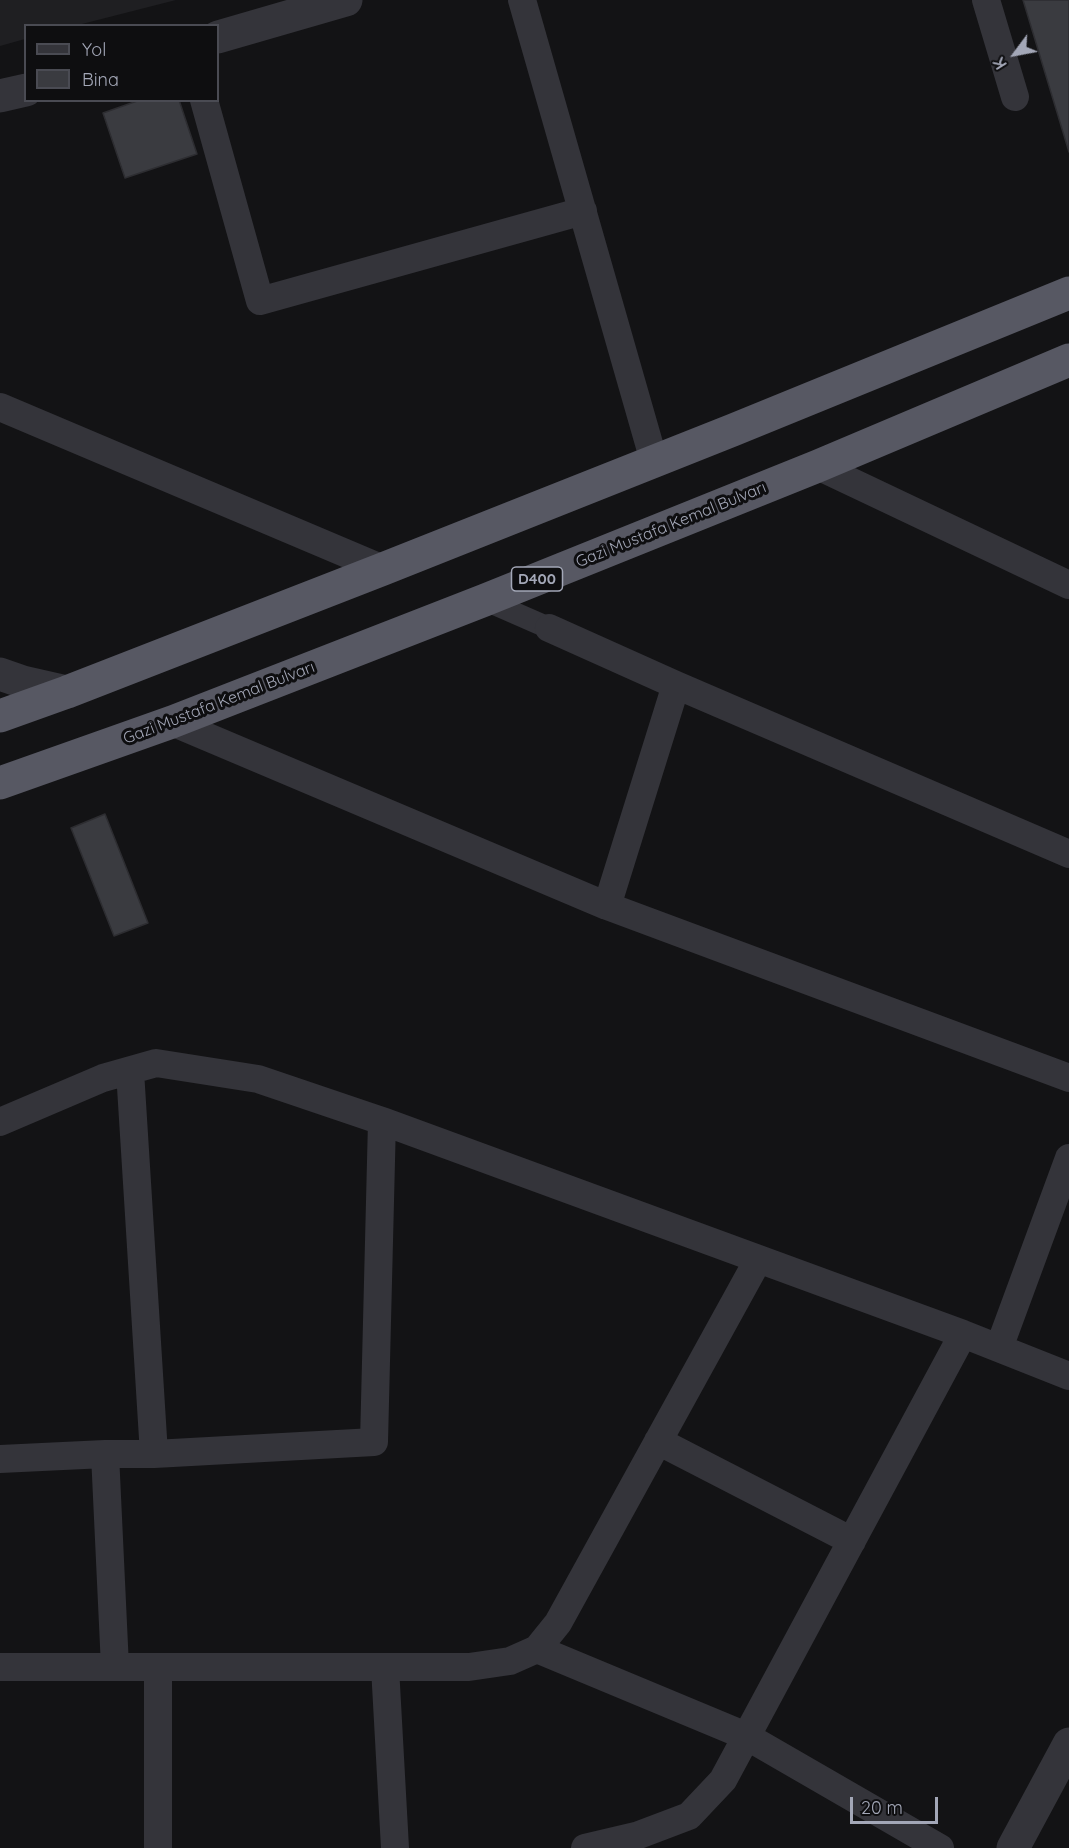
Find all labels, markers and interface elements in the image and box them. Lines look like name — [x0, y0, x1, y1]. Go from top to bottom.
legend — [24, 24, 219, 102]
north arrow — [985, 24, 1045, 84]
text: Yol — [82, 38, 106, 61]
text: K — [988, 54, 1011, 73]
text: Bina — [82, 68, 119, 91]
street label: Gazi Mustafa Kemal Bulvarı — [573, 478, 769, 572]
road number: D400 — [512, 567, 562, 591]
street label: Gazi Mustafa Kemal Bulvarı — [121, 658, 317, 748]
scale bar — [853, 1785, 942, 1823]
text: 20 m — [861, 1796, 903, 1819]

